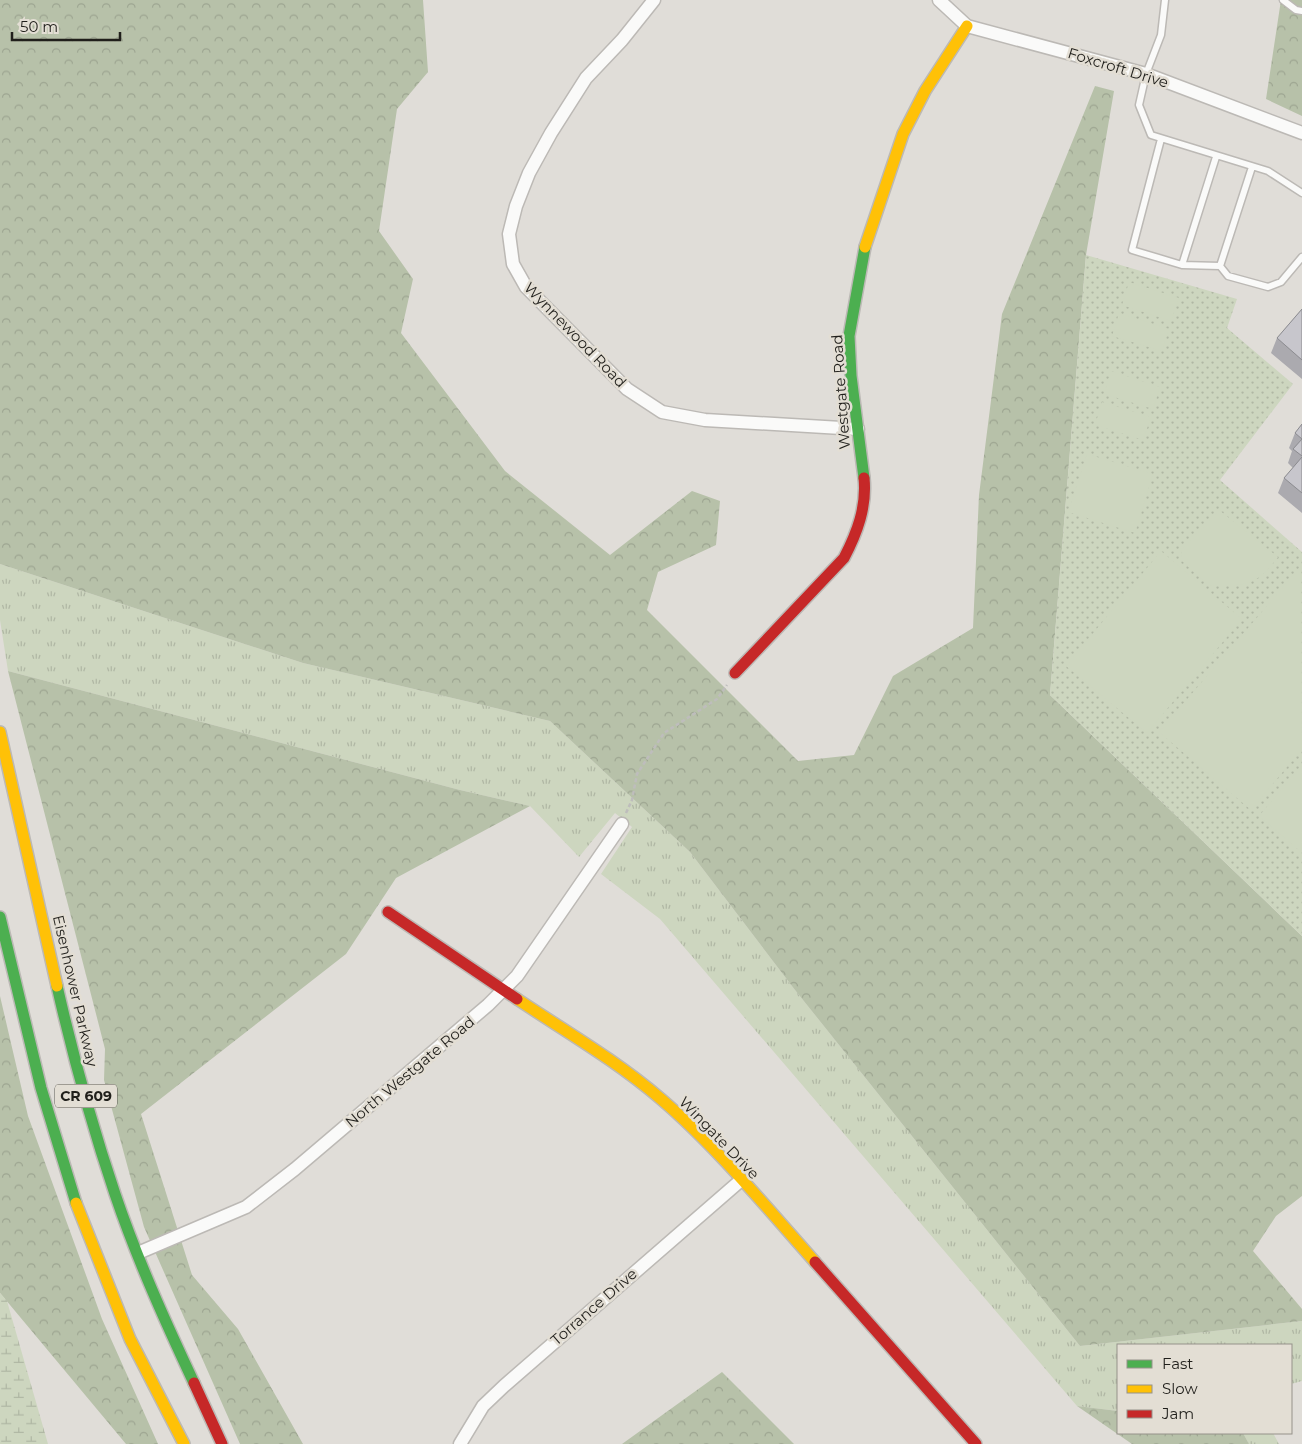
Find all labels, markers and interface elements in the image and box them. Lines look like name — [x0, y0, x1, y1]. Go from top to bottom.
scale bar — [12, 10, 120, 42]
text: 50 m — [20, 17, 58, 36]
street label: Foxcroft Drive — [1066, 43, 1171, 92]
street label: Wynnewood Road — [520, 278, 630, 391]
street label: Westgate Road — [827, 334, 854, 450]
street label: Eisenhower Parkway — [49, 913, 102, 1070]
street label: North Westgate Road — [341, 1012, 478, 1131]
road number: CR 609 — [55, 1084, 117, 1108]
street label: Wingate Drive — [675, 1092, 764, 1183]
street label: Torrance Drive — [547, 1264, 641, 1349]
legend — [1117, 1344, 1292, 1434]
text: Fast — [1162, 1354, 1193, 1373]
text: Slow — [1162, 1379, 1198, 1398]
text: Jam — [1161, 1404, 1194, 1423]

